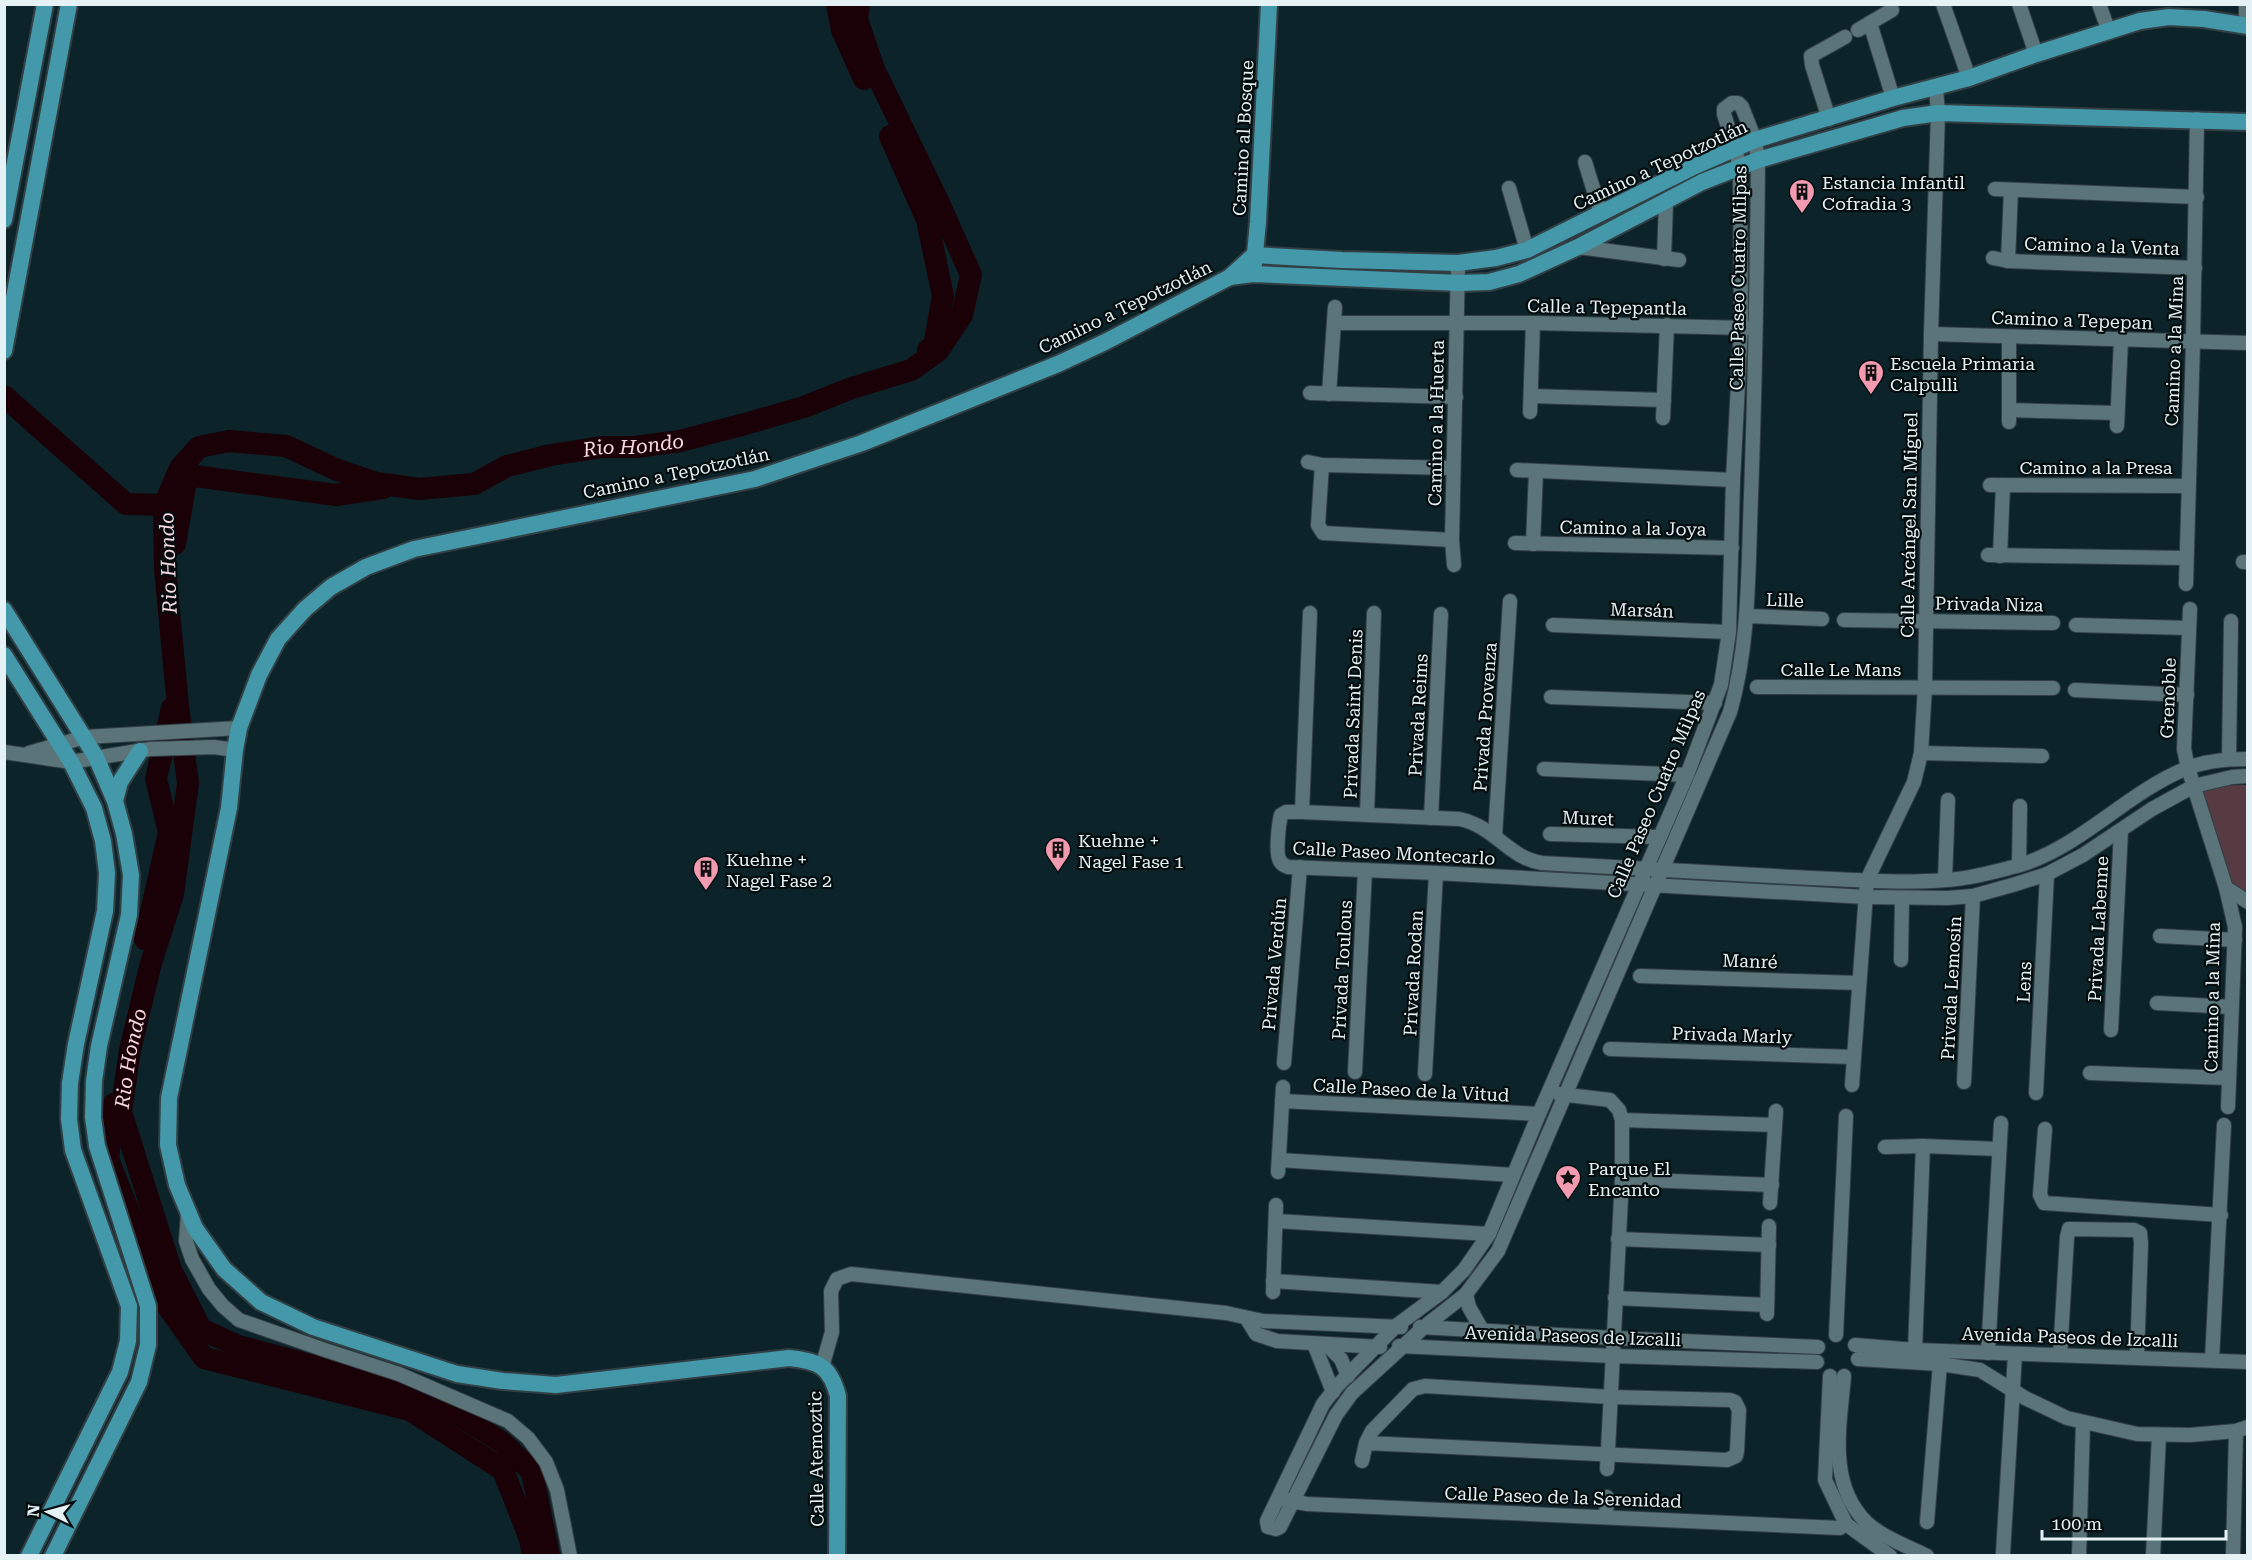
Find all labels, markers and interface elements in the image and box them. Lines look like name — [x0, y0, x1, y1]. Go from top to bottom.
street label: Camino al Bosque — [1228, 59, 1258, 217]
street label: Camino a Tepotzotlán — [1569, 115, 1751, 215]
street label: Calle Paseo Cuatro Milpas — [1726, 165, 1750, 391]
place label: Estancia Infantil Cofradia 3 — [1822, 172, 1965, 214]
building icon: Estancia Infantil Cofradia 3 — [1787, 177, 1817, 215]
street label: Camino a la Venta — [2024, 233, 2180, 259]
street label: Camino a Tepotzotlán — [1035, 256, 1215, 358]
street label: Camino a la Mina — [2161, 275, 2187, 427]
street label: Calle a Tepepantla — [1527, 295, 1687, 319]
street label: Camino a Tepepan — [1991, 307, 2154, 333]
street label: Camino a la Huerta — [1424, 339, 1448, 506]
place label: Escuela Primaria Calpulli — [1890, 353, 2035, 395]
building icon: Escuela Primaria Calpulli — [1856, 358, 1886, 396]
street label: Calle Arcángel San Miguel — [1897, 411, 1921, 638]
water label: Rio Hondo — [580, 429, 685, 462]
street label: Camino a Tepotzotlán — [581, 443, 771, 503]
street label: Camino a la Presa — [2019, 457, 2173, 478]
water label: Rio Hondo — [154, 512, 182, 615]
street label: Camino a la Joya — [1559, 516, 1707, 540]
street label: Lille — [1766, 589, 1804, 611]
street label: Privada Niza — [1935, 593, 2044, 615]
street label: Marsán — [1610, 598, 1675, 622]
street label: Privada Saint Denis — [1340, 629, 1366, 799]
street label: Privada Provenza — [1469, 641, 1501, 792]
street label: Privada Reims — [1404, 653, 1432, 777]
street label: Grenoble — [2156, 657, 2180, 739]
street label: Calle Le Mans — [1781, 659, 1901, 680]
street label: Calle Paseo Cuatro Milpas — [1602, 686, 1710, 902]
street label: Muret — [1562, 807, 1615, 829]
place label: Kuehne + Nagel Fase 1 — [1078, 830, 1184, 872]
building icon: Kuehne + Nagel Fase 1 — [1043, 835, 1073, 873]
street label: Calle Paseo Montecarlo — [1292, 837, 1496, 869]
place label: Kuehne + Nagel Fase 2 — [726, 849, 832, 891]
building icon: Kuehne + Nagel Fase 2 — [691, 854, 721, 892]
street label: Privada Labenne — [2084, 855, 2112, 1002]
street label: Privada Verdún — [1258, 896, 1290, 1031]
street label: Privada Toulous — [1328, 900, 1356, 1040]
street label: Privada Rodan — [1399, 909, 1427, 1037]
street label: Privada Lemosín — [1937, 915, 1965, 1061]
street label: Camino a la Mina — [2200, 921, 2224, 1072]
street label: Manré — [1722, 950, 1778, 972]
street label: Lens — [2012, 961, 2036, 1003]
water label: Rio Hondo — [110, 1006, 152, 1111]
street label: Privada Marly — [1671, 1022, 1793, 1048]
street label: Calle Paseo de la Vitud — [1312, 1074, 1510, 1106]
place label: Parque El Encanto — [1588, 1158, 1671, 1200]
place icon: Parque El Encanto — [1553, 1163, 1583, 1201]
street label: Avenida Paseos de Izcalli — [1464, 1322, 1682, 1350]
street label: Avenida Paseos de Izcalli — [1961, 1323, 2179, 1351]
street label: Calle Atemoztic — [804, 1391, 828, 1527]
north arrow — [18, 1482, 78, 1542]
street label: Calle Paseo de la Serenidad — [1444, 1482, 1682, 1512]
scale bar — [2042, 1503, 2226, 1541]
text: N — [24, 1504, 44, 1518]
text: 100 m — [2051, 1513, 2102, 1534]

